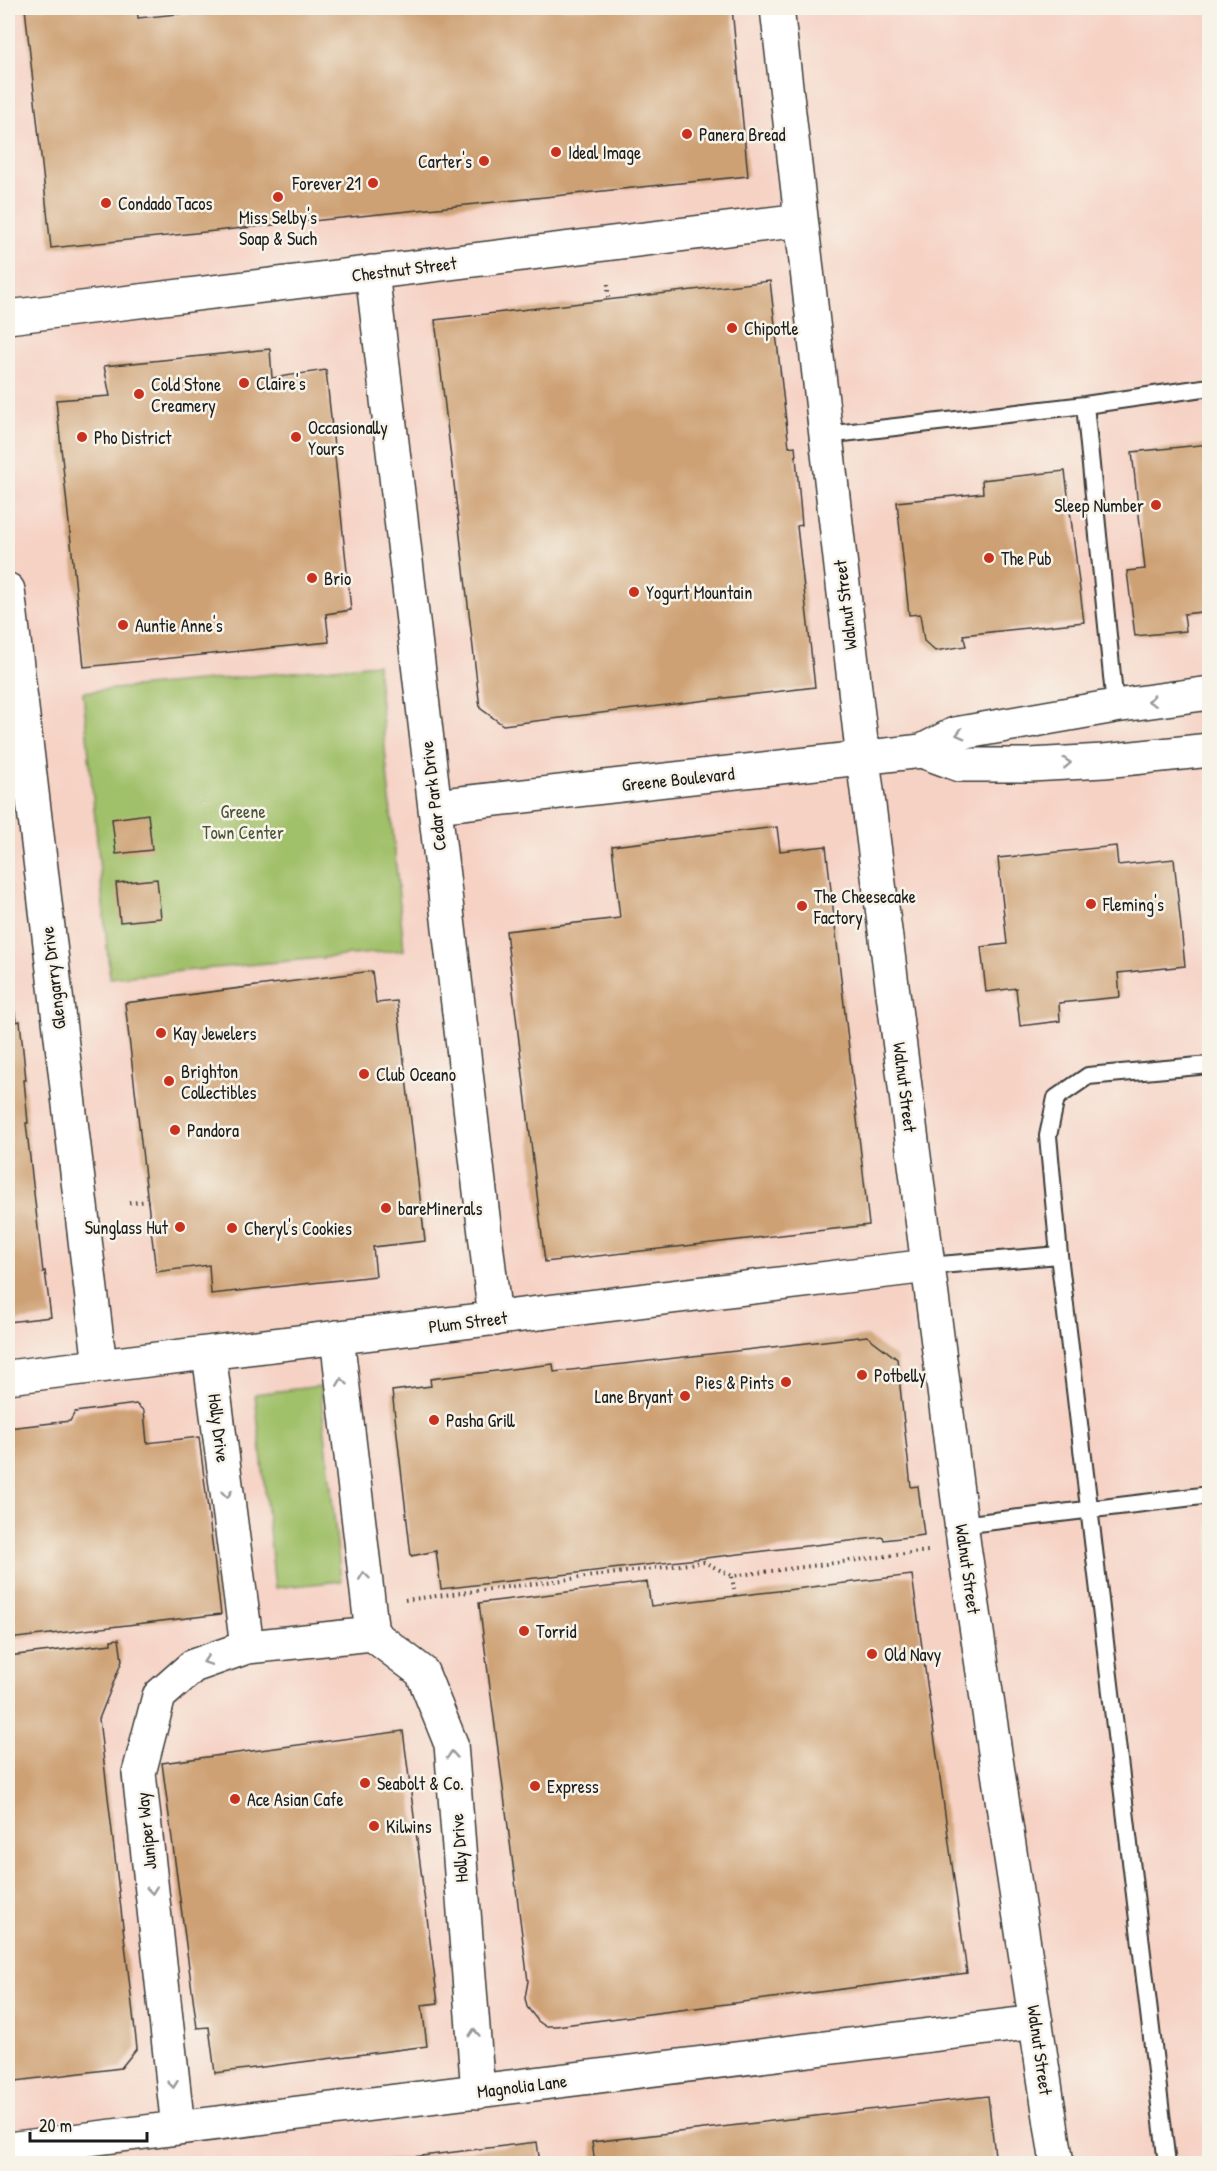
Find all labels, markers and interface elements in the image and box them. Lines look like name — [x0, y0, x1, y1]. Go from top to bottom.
place label: Panera Bread — [699, 122, 785, 147]
marker: Panera Bread — [680, 127, 694, 141]
place label: Ideal Image — [568, 140, 641, 165]
marker: Ideal Image — [549, 145, 563, 159]
place label: Carter's — [418, 149, 472, 174]
marker: Carter's — [477, 154, 491, 168]
place label: Forever 21 — [292, 171, 361, 196]
marker: Forever 21 — [366, 176, 380, 190]
marker: Miss Selby's Soap & Such — [271, 190, 285, 204]
place label: Condado Tacos — [118, 191, 212, 216]
marker: Condado Tacos — [99, 196, 113, 210]
place label: Miss Selby's Soap & Such — [239, 205, 317, 251]
street label: Chestnut Street — [350, 250, 459, 288]
place label: Chipotle — [744, 316, 799, 341]
marker: Chipotle — [725, 321, 739, 335]
place label: Claire's — [256, 371, 306, 396]
place label: Cold Stone Creamery — [151, 372, 221, 418]
marker: Claire's — [237, 376, 251, 390]
marker: Cold Stone Creamery — [132, 387, 146, 401]
place label: Occasionally Yours — [308, 415, 388, 461]
place label: Pho District — [94, 425, 172, 450]
marker: Pho District — [75, 430, 89, 444]
marker: Occasionally Yours — [289, 430, 303, 444]
place label: Sleep Number — [1054, 493, 1144, 518]
marker: Sleep Number — [1149, 498, 1163, 512]
place label: The Pub — [1001, 546, 1052, 571]
marker: The Pub — [982, 551, 996, 565]
street label: Walnut Street — [827, 558, 863, 651]
place label: Brio — [324, 566, 351, 591]
marker: Brio — [305, 571, 319, 585]
place label: Yogurt Mountain — [646, 580, 752, 605]
marker: Yogurt Mountain — [627, 585, 641, 599]
place label: Auntie Anne's — [135, 613, 223, 638]
marker: Auntie Anne's — [116, 618, 130, 632]
one-way arrow — [1147, 694, 1156, 706]
one-way arrow — [955, 727, 966, 739]
street label: Cedar Park Drive — [414, 740, 452, 852]
one-way arrow — [1063, 756, 1072, 769]
street label: Greene Boulevard — [620, 761, 736, 797]
park label: Greene Town Center — [202, 799, 284, 845]
place label: The Cheesecake Factory — [813, 884, 916, 930]
place label: Fleming's — [1102, 892, 1164, 917]
marker: Fleming's — [1084, 897, 1098, 911]
marker: The Cheesecake Factory — [795, 899, 809, 913]
street label: Glengarry Drive — [34, 925, 72, 1031]
place label: Kay Jewelers — [173, 1021, 256, 1046]
marker: Kay Jewelers — [154, 1026, 168, 1040]
street label: Walnut Street — [887, 1041, 923, 1134]
place label: Brighton Collectibles — [181, 1059, 257, 1105]
place label: Club Oceano — [376, 1062, 456, 1087]
marker: Club Oceano — [357, 1067, 371, 1081]
marker: Brighton Collectibles — [162, 1074, 176, 1088]
place label: Pandora — [187, 1118, 239, 1143]
marker: Pandora — [168, 1123, 182, 1137]
place label: bareMinerals — [398, 1196, 482, 1221]
marker: bareMinerals — [379, 1201, 393, 1215]
place label: Sunglass Hut — [85, 1215, 169, 1240]
place label: Cheryl's Cookies — [244, 1216, 352, 1241]
marker: Sunglass Hut — [173, 1220, 187, 1234]
marker: Cheryl's Cookies — [225, 1221, 239, 1235]
street label: Plum Street — [427, 1305, 509, 1339]
place label: Potbelly — [874, 1363, 926, 1388]
marker: Potbelly — [855, 1368, 869, 1382]
place label: Pies & Pints — [695, 1370, 774, 1395]
marker: Pies & Pints — [779, 1375, 793, 1389]
one-way arrow — [336, 1378, 349, 1387]
place label: Lane Bryant — [595, 1384, 674, 1409]
marker: Lane Bryant — [678, 1389, 692, 1403]
street label: Holly Drive — [202, 1392, 236, 1464]
place label: Pasha Grill — [446, 1408, 515, 1433]
marker: Pasha Grill — [427, 1413, 441, 1427]
one-way arrow — [221, 1489, 233, 1499]
street label: Walnut Street — [949, 1522, 987, 1616]
one-way arrow — [359, 1571, 371, 1580]
place label: Torrid — [536, 1619, 577, 1644]
marker: Torrid — [517, 1624, 531, 1638]
place label: Old Navy — [884, 1642, 942, 1667]
marker: Old Navy — [865, 1647, 879, 1661]
one-way arrow — [202, 1653, 213, 1666]
one-way arrow — [446, 1751, 459, 1760]
place label: Seabolt & Co. — [377, 1771, 464, 1796]
place label: Express — [547, 1774, 599, 1799]
marker: Seabolt & Co. — [358, 1776, 372, 1790]
marker: Express — [528, 1779, 542, 1793]
place label: Ace Asian Cafe — [247, 1787, 344, 1812]
street label: Juniper Way — [129, 1791, 162, 1871]
marker: Ace Asian Cafe — [228, 1792, 242, 1806]
street label: Holly Drive — [444, 1813, 474, 1883]
place label: Kilwins — [386, 1814, 432, 1839]
marker: Kilwins — [367, 1819, 381, 1833]
one-way arrow — [145, 1886, 158, 1895]
street label: Walnut Street — [1021, 2003, 1059, 2097]
one-way arrow — [468, 2029, 481, 2038]
street label: Magnolia Lane — [476, 2068, 568, 2104]
one-way arrow — [166, 2079, 179, 2089]
scale bar — [30, 2105, 147, 2143]
text: 20 m — [39, 2113, 72, 2138]

